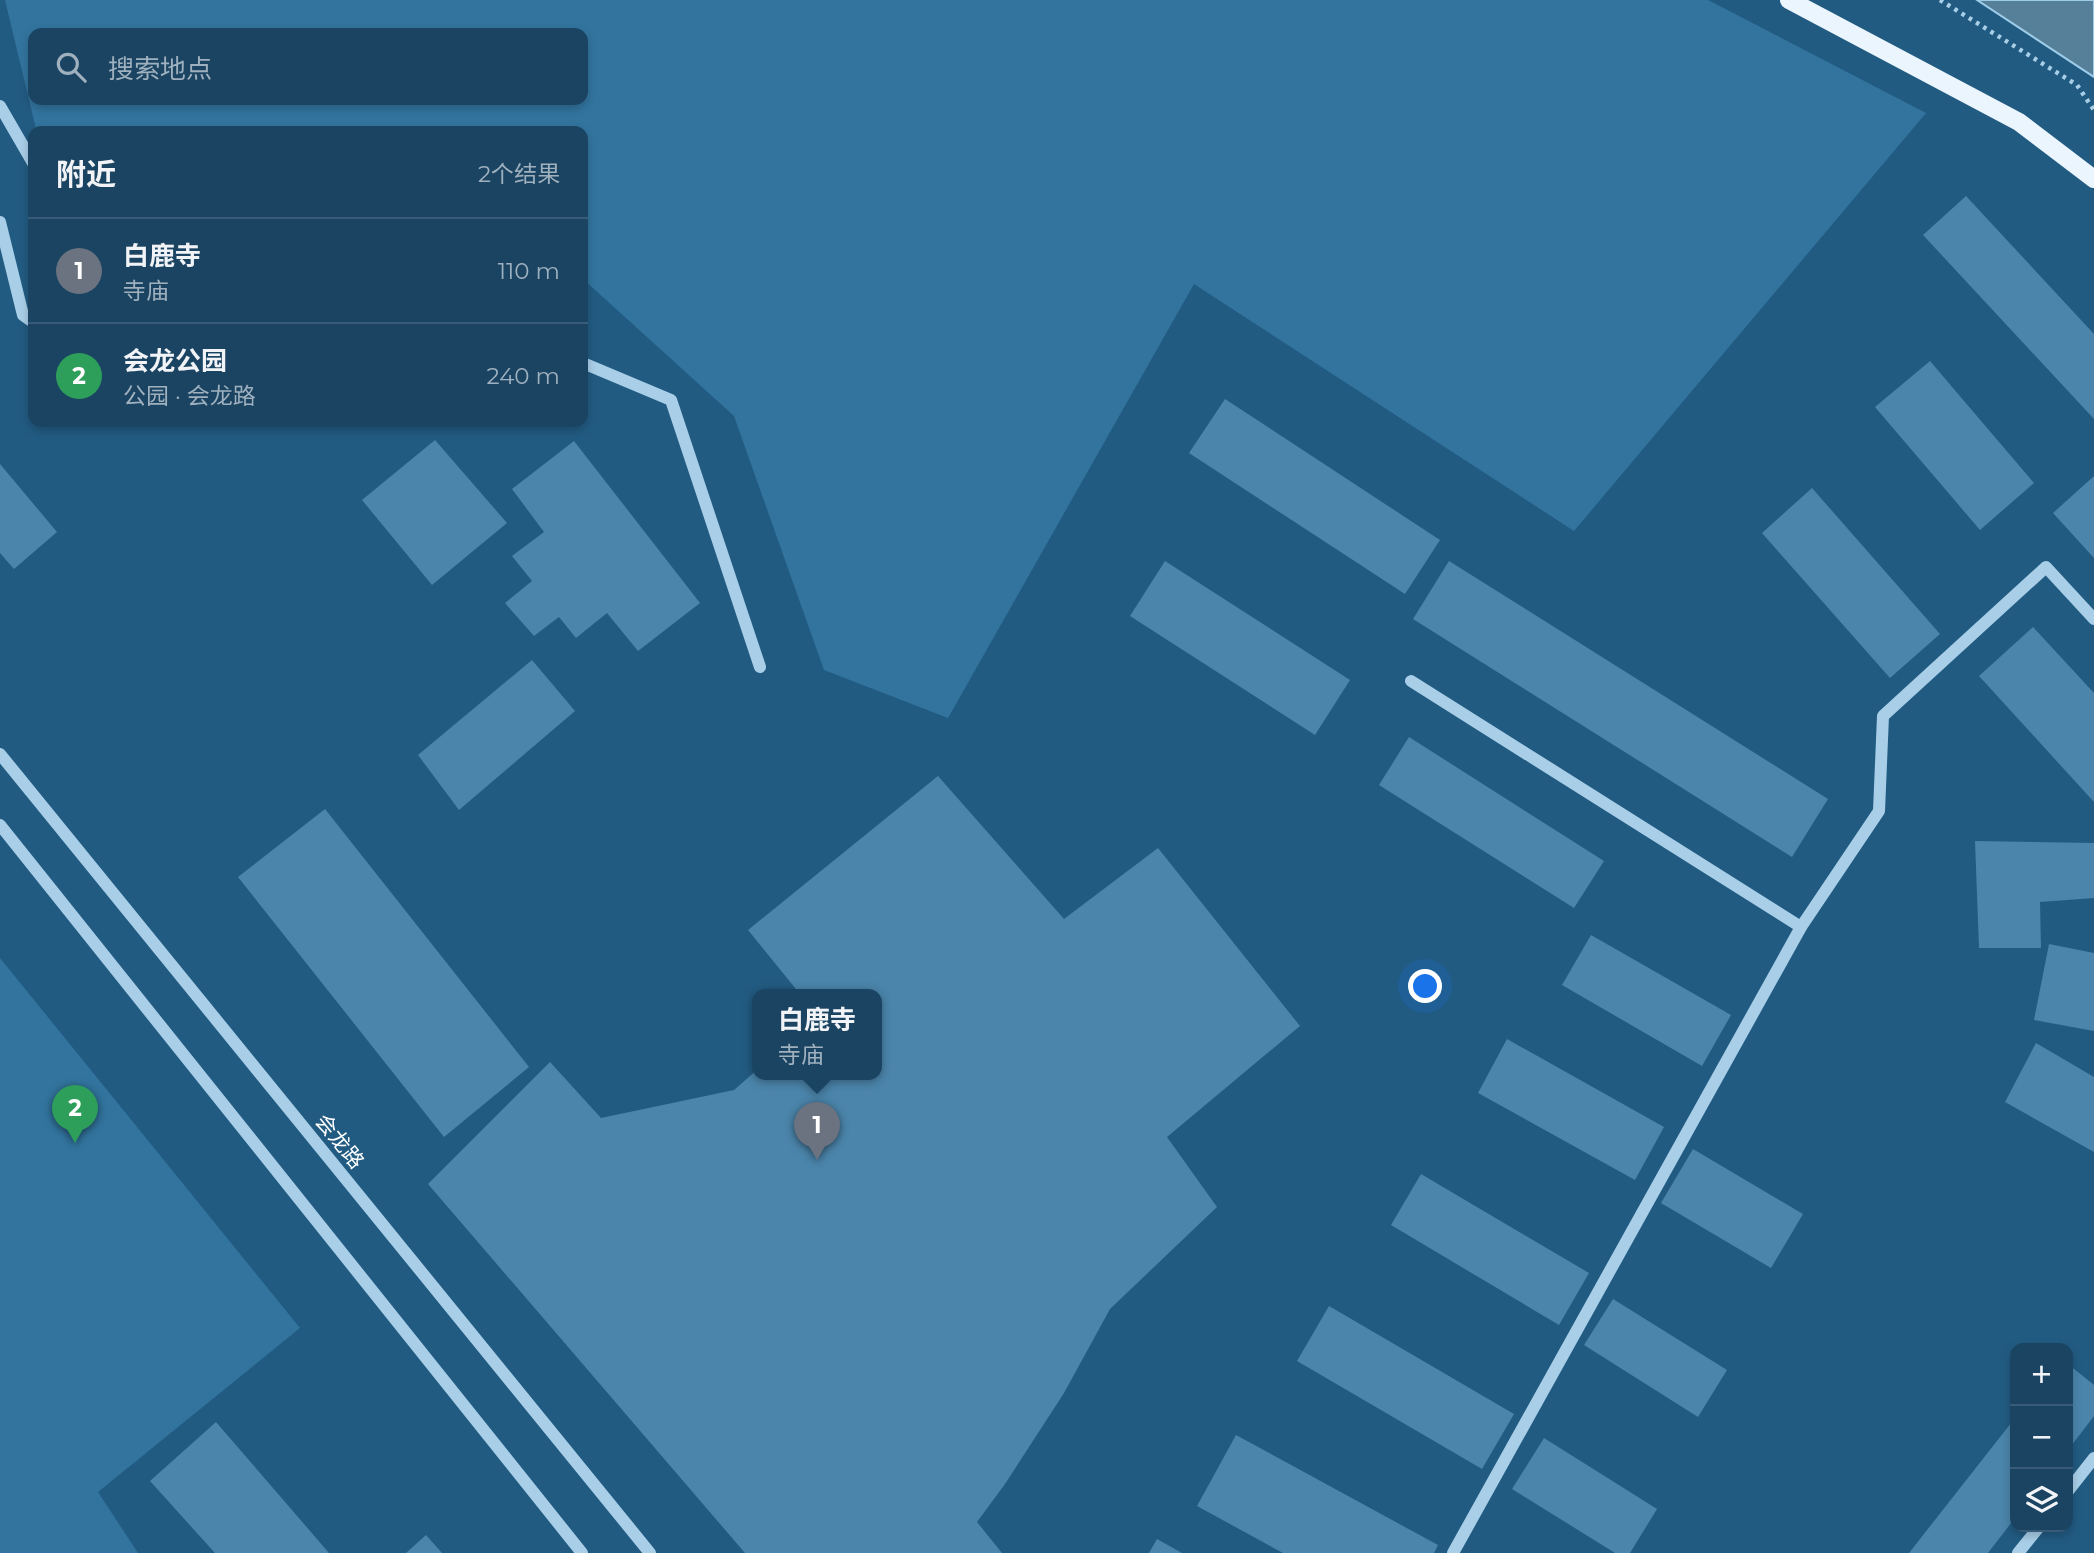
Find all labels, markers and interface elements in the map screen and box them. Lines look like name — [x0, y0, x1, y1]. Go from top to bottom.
search box — [28, 28, 588, 105]
icon: search — [52, 48, 90, 86]
text: 搜索地点 — [108, 53, 212, 85]
text: 附近 — [56, 156, 116, 193]
text: 2个结果 — [478, 160, 560, 188]
text: 白鹿寺 — [123, 240, 201, 272]
text: 1 — [74, 257, 84, 285]
text: 110 m — [498, 257, 560, 285]
text: 寺庙 — [123, 277, 169, 305]
text: 会龙公园 — [123, 345, 227, 377]
text: 2 — [72, 362, 86, 390]
text: 240 m — [487, 362, 560, 390]
text: 公园 · 会龙路 — [123, 382, 256, 410]
your location — [1408, 969, 1442, 1003]
popup — [752, 989, 882, 1080]
text: 白鹿寺 — [778, 1004, 856, 1036]
text: 寺庙 — [778, 1041, 824, 1069]
pin: 2 — [52, 1085, 98, 1143]
pin: 1 — [794, 1102, 840, 1160]
street label: 会龙路 — [310, 1109, 370, 1173]
map controls — [2010, 1343, 2073, 1532]
button: + — [2010, 1343, 2073, 1406]
button: − — [2010, 1406, 2073, 1469]
button: layers — [2010, 1469, 2073, 1532]

